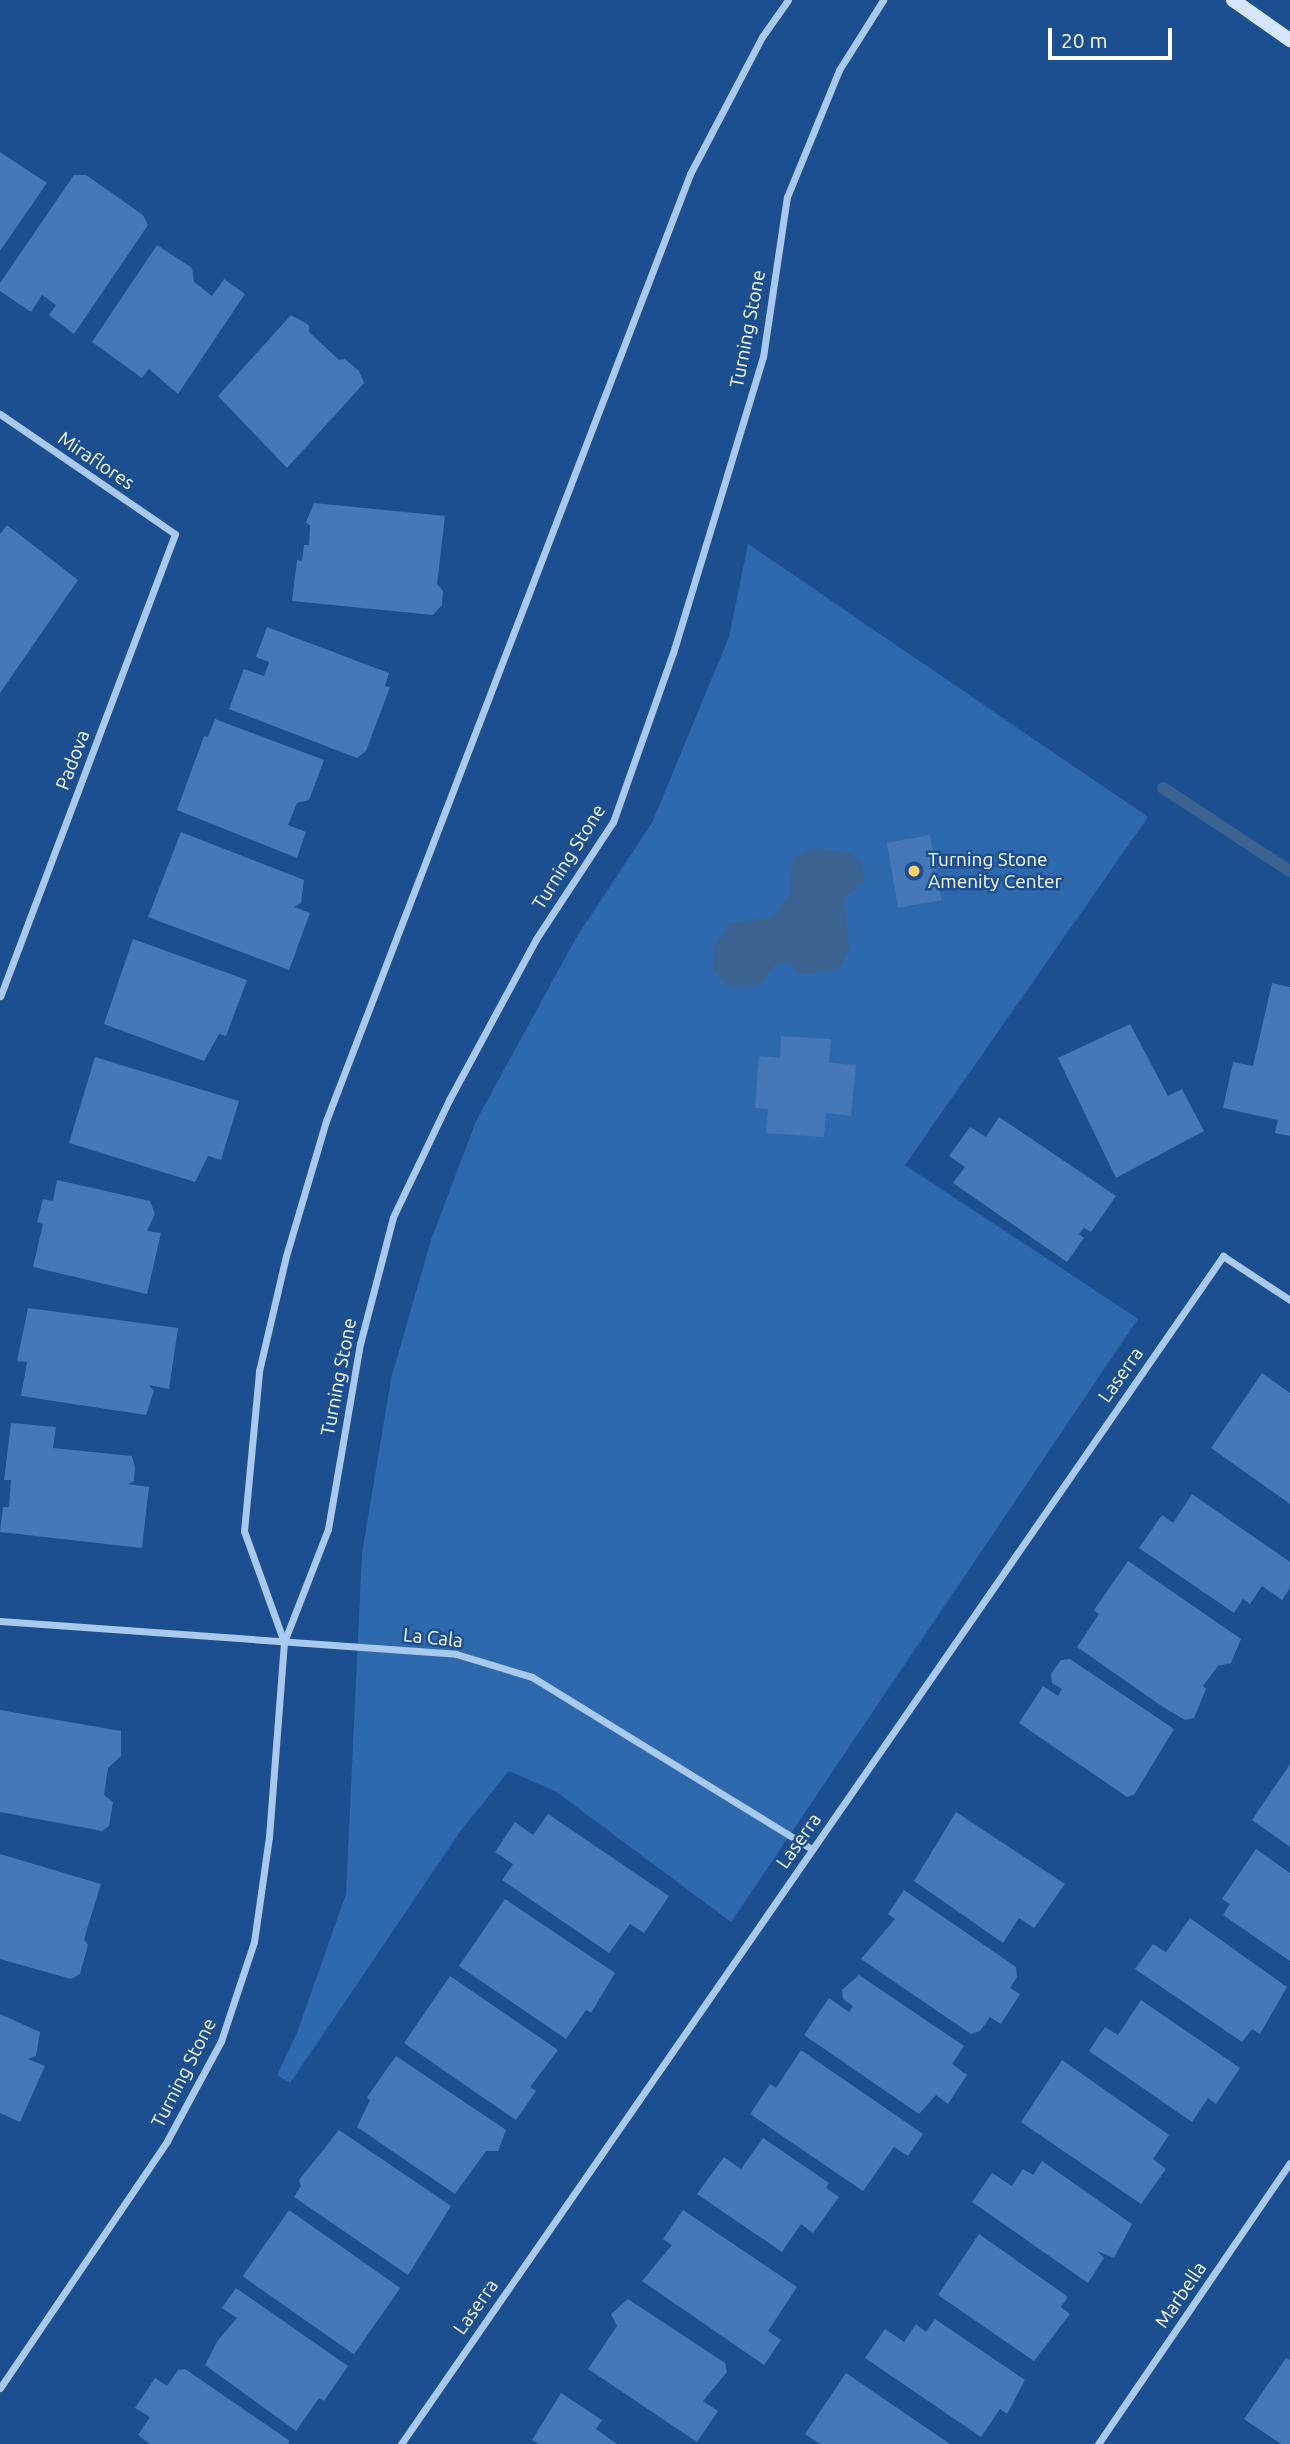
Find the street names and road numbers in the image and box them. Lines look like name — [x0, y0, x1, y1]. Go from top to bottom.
street label: Turning Stone — [725, 268, 771, 390]
street label: Miraflores — [53, 427, 139, 495]
street label: Padova — [51, 727, 95, 793]
street label: Turning Stone — [528, 800, 610, 914]
street label: Turning Stone — [316, 1316, 362, 1438]
street label: Laserra — [1094, 1343, 1148, 1407]
street label: La Cala — [402, 1624, 464, 1652]
street label: Laserra — [772, 1809, 826, 1873]
street label: Turning Stone — [147, 2015, 221, 2131]
street label: Marbella — [1151, 2258, 1211, 2332]
street label: Laserra — [449, 2275, 503, 2339]

